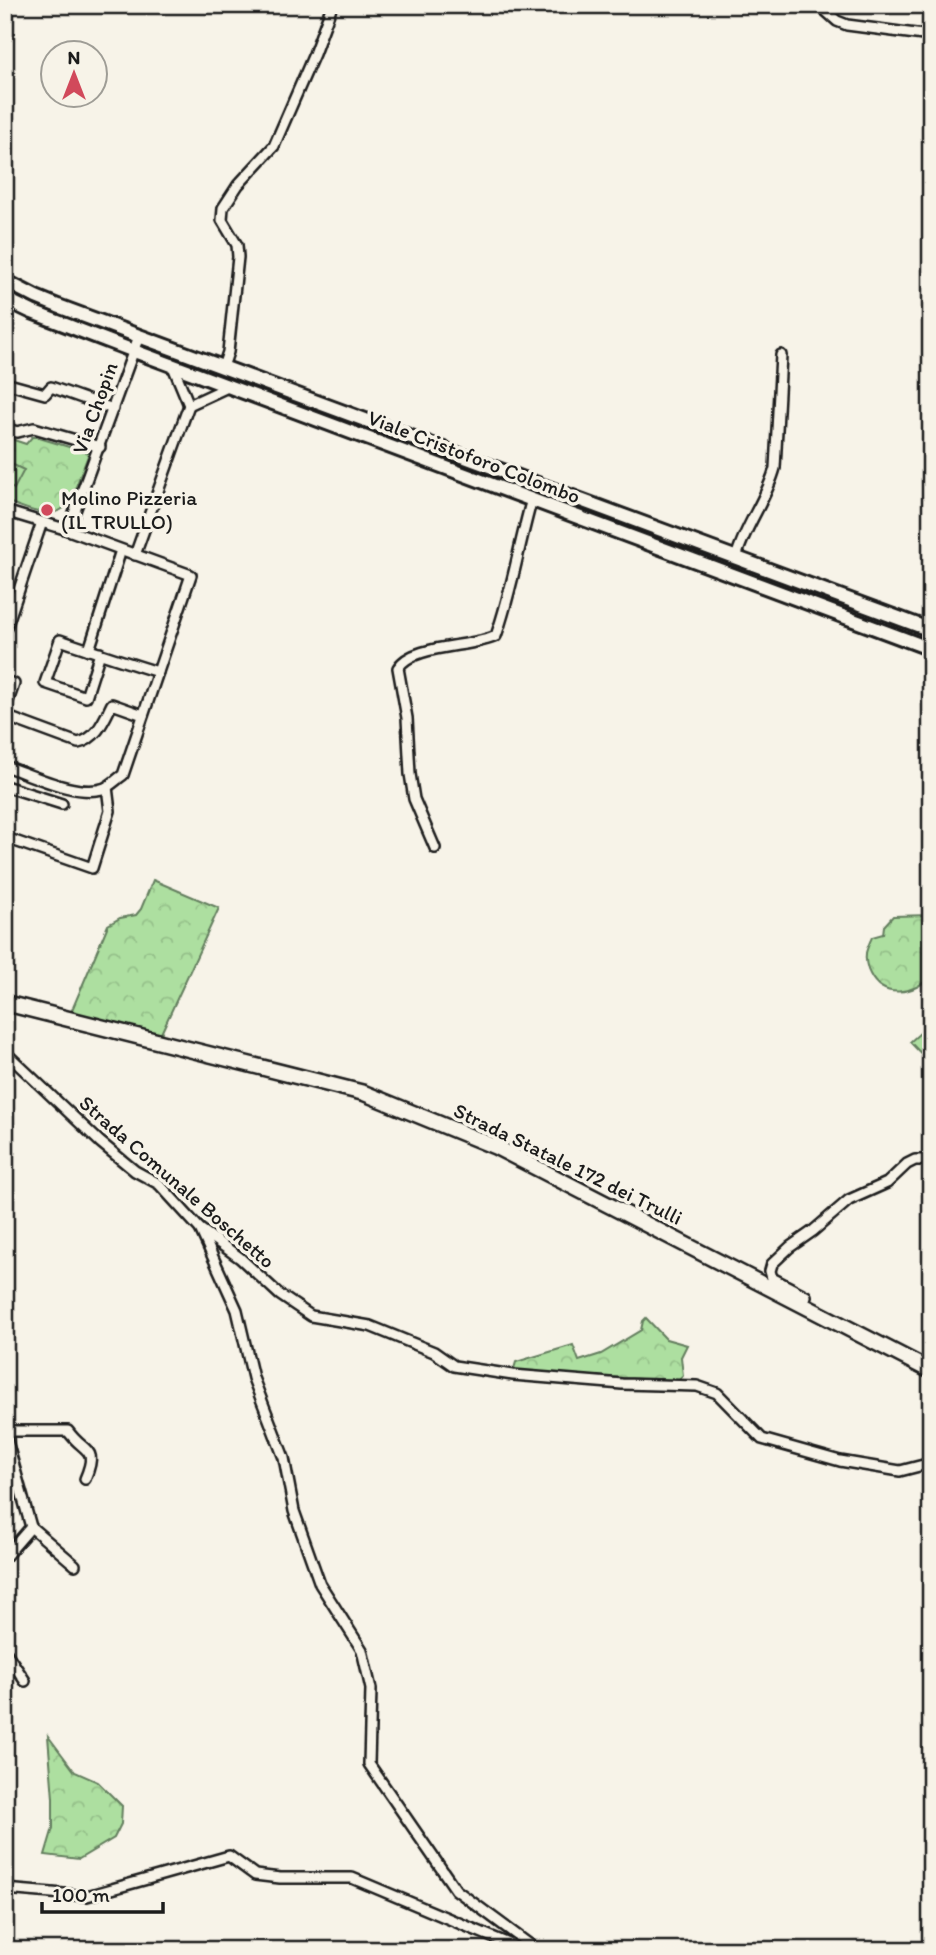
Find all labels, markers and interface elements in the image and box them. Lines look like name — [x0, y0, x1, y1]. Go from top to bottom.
north arrow — [38, 38, 108, 108]
text: N — [68, 46, 80, 69]
street label: Via Chopin — [66, 358, 123, 457]
street label: Viale Cristoforo Colombo — [364, 404, 584, 509]
place label: Molino Pizzeria (IL TRULLO) — [61, 485, 197, 534]
marker: Molino Pizzeria (IL TRULLO) — [39, 502, 55, 518]
street label: Strada Comunale Boschetto — [74, 1090, 280, 1273]
street label: Strada Statale 172 dei Trulli — [450, 1097, 687, 1230]
scale bar — [42, 1871, 163, 1915]
text: 100 m — [52, 1882, 110, 1907]

